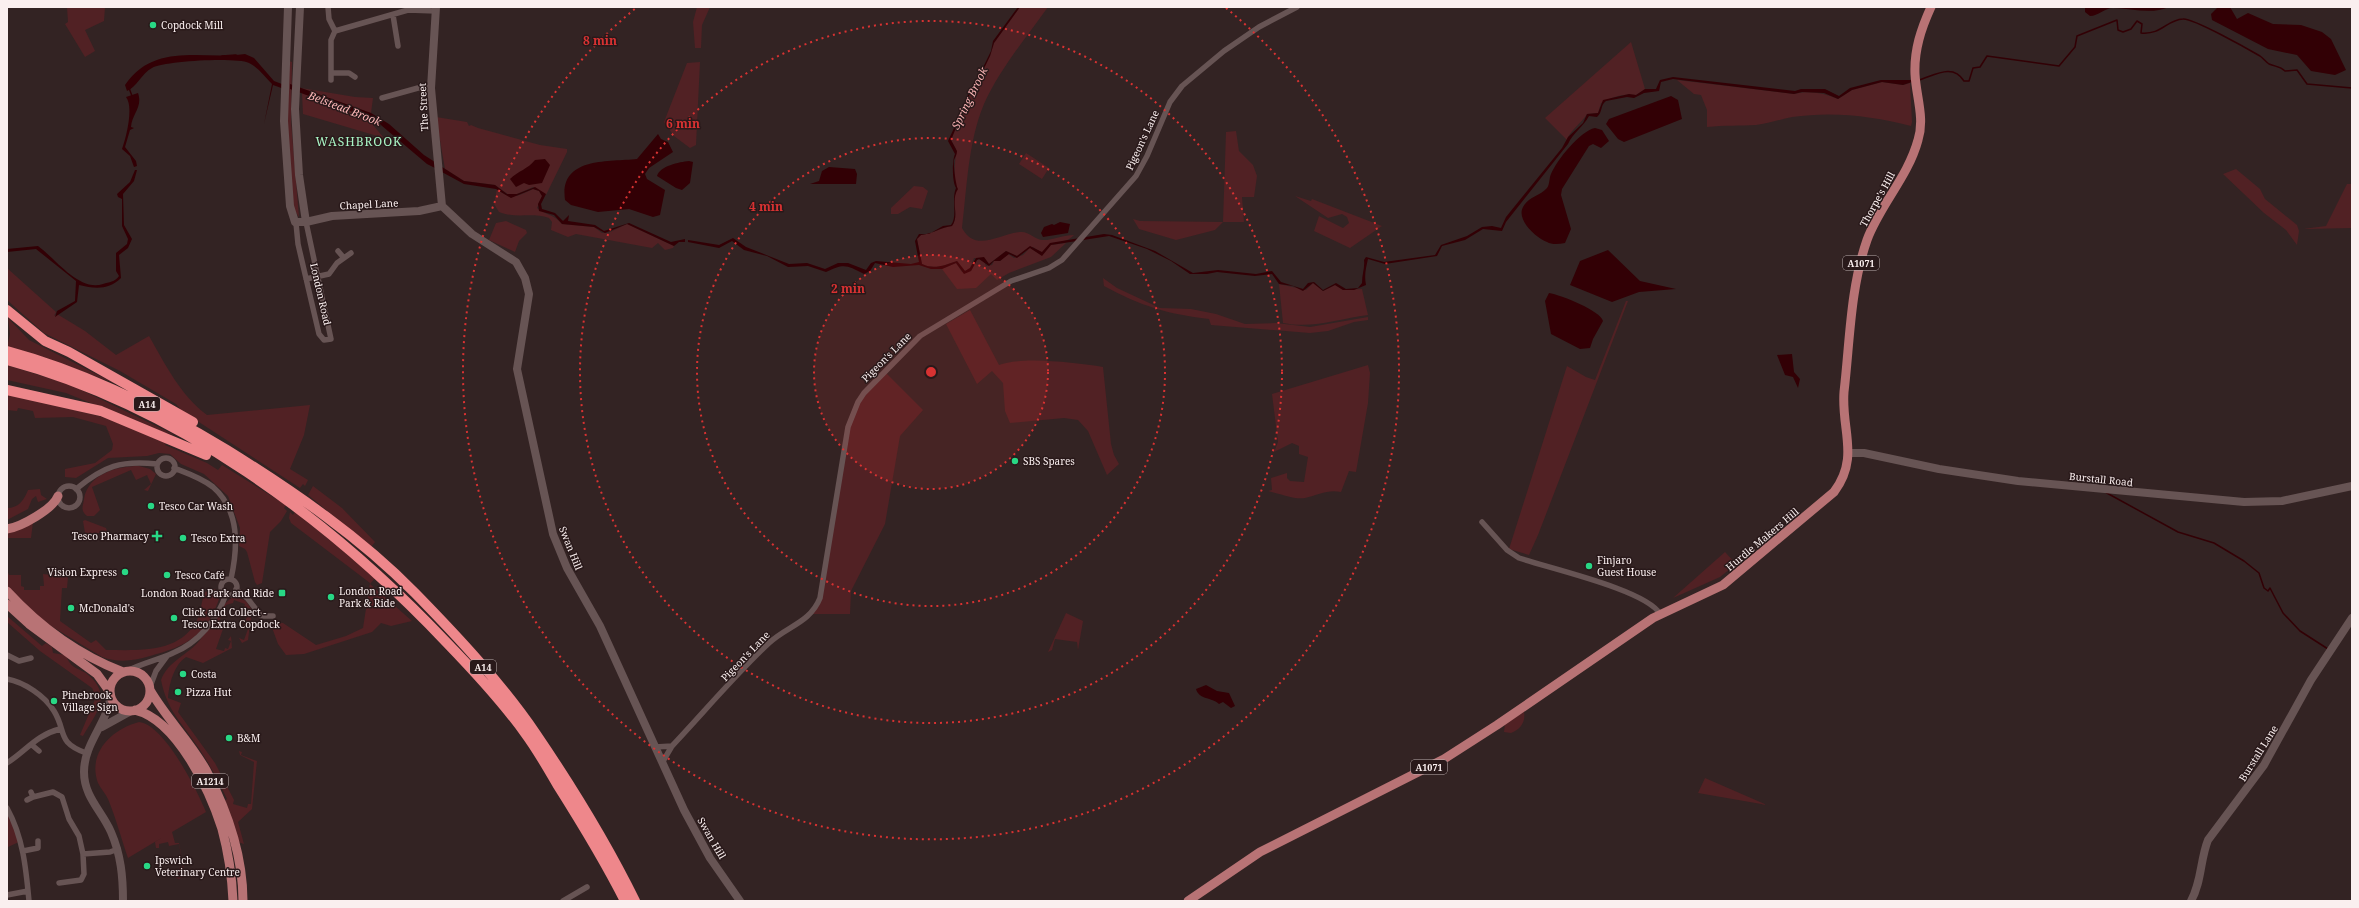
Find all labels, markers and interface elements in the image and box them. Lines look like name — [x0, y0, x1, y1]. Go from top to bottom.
place label: Copdock Mill — [161, 18, 223, 32]
marker: Copdock Mill — [148, 20, 158, 30]
text: 8 min — [583, 32, 617, 49]
water label: Spring Brook — [947, 64, 991, 132]
street label: The Street — [415, 82, 431, 131]
water label: Belstead Brook — [305, 87, 384, 129]
street label: Pigeon's Lane — [1122, 108, 1162, 172]
text: 6 min — [666, 115, 700, 132]
district label: WASHBROOK — [316, 133, 402, 150]
street label: Thorpe's Hill — [1856, 169, 1898, 229]
street label: Chapel Lane — [339, 195, 399, 213]
text: 4 min — [749, 198, 783, 215]
road number: A1071 — [1843, 256, 1879, 270]
street label: London Road — [307, 261, 335, 327]
text: 2 min — [831, 280, 865, 297]
street label: Pigeon's Lane — [858, 329, 914, 385]
centre of rings — [924, 365, 938, 379]
road number: A14 — [134, 397, 160, 411]
place label: SBS Spares — [1023, 454, 1075, 468]
marker: SBS Spares — [1010, 456, 1020, 466]
street label: Burstall Road — [2068, 469, 2134, 489]
place label: Tesco Car Wash — [159, 499, 234, 513]
marker: Tesco Car Wash — [146, 501, 156, 511]
street label: Hurdle Makers Hill — [1723, 504, 1801, 574]
street label: Swan Hill — [556, 524, 586, 572]
place label: Tesco Pharmacy — [72, 529, 149, 543]
marker: Tesco Pharmacy — [152, 531, 162, 541]
place label: Tesco Extra — [191, 531, 246, 545]
marker: Tesco Extra — [178, 533, 188, 543]
place label: Finjaro Guest House — [1597, 553, 1656, 579]
marker: Finjaro Guest House — [1584, 561, 1594, 571]
place label: Vision Express — [47, 565, 117, 579]
marker: Vision Express — [120, 567, 130, 577]
place label: Tesco Café — [175, 568, 225, 582]
marker: Tesco Café — [162, 570, 172, 580]
place label: London Road Park & Ride — [339, 584, 403, 610]
place label: London Road Park and Ride — [141, 586, 274, 600]
marker: London Road Park and Ride — [277, 588, 287, 598]
marker: London Road Park & Ride — [326, 592, 336, 602]
place label: McDonald's — [79, 601, 135, 615]
marker: McDonald's — [66, 603, 76, 613]
place label: Click and Collect - Tesco Extra Copdock — [182, 605, 280, 631]
marker: Click and Collect - Tesco Extra Copdock — [169, 613, 179, 623]
street label: Pigeon's Lane — [717, 628, 773, 684]
road number: A14 — [470, 660, 496, 674]
place label: Costa — [191, 667, 217, 681]
marker: Costa — [178, 669, 188, 679]
place label: Pizza Hut — [186, 685, 232, 699]
marker: Pizza Hut — [173, 687, 183, 697]
place label: Pinebrook Village Sign — [62, 688, 118, 714]
marker: Pinebrook Village Sign — [49, 696, 59, 706]
street label: Burstall Lane — [2235, 722, 2281, 784]
place label: B&M — [237, 731, 260, 745]
marker: B&M — [224, 733, 234, 743]
road number: A1071 — [1411, 760, 1447, 774]
road number: A1214 — [192, 774, 228, 788]
street label: Swan Hill — [694, 815, 730, 861]
place label: Ipswich Veterinary Centre — [155, 853, 240, 879]
marker: Ipswich Veterinary Centre — [142, 861, 152, 871]

